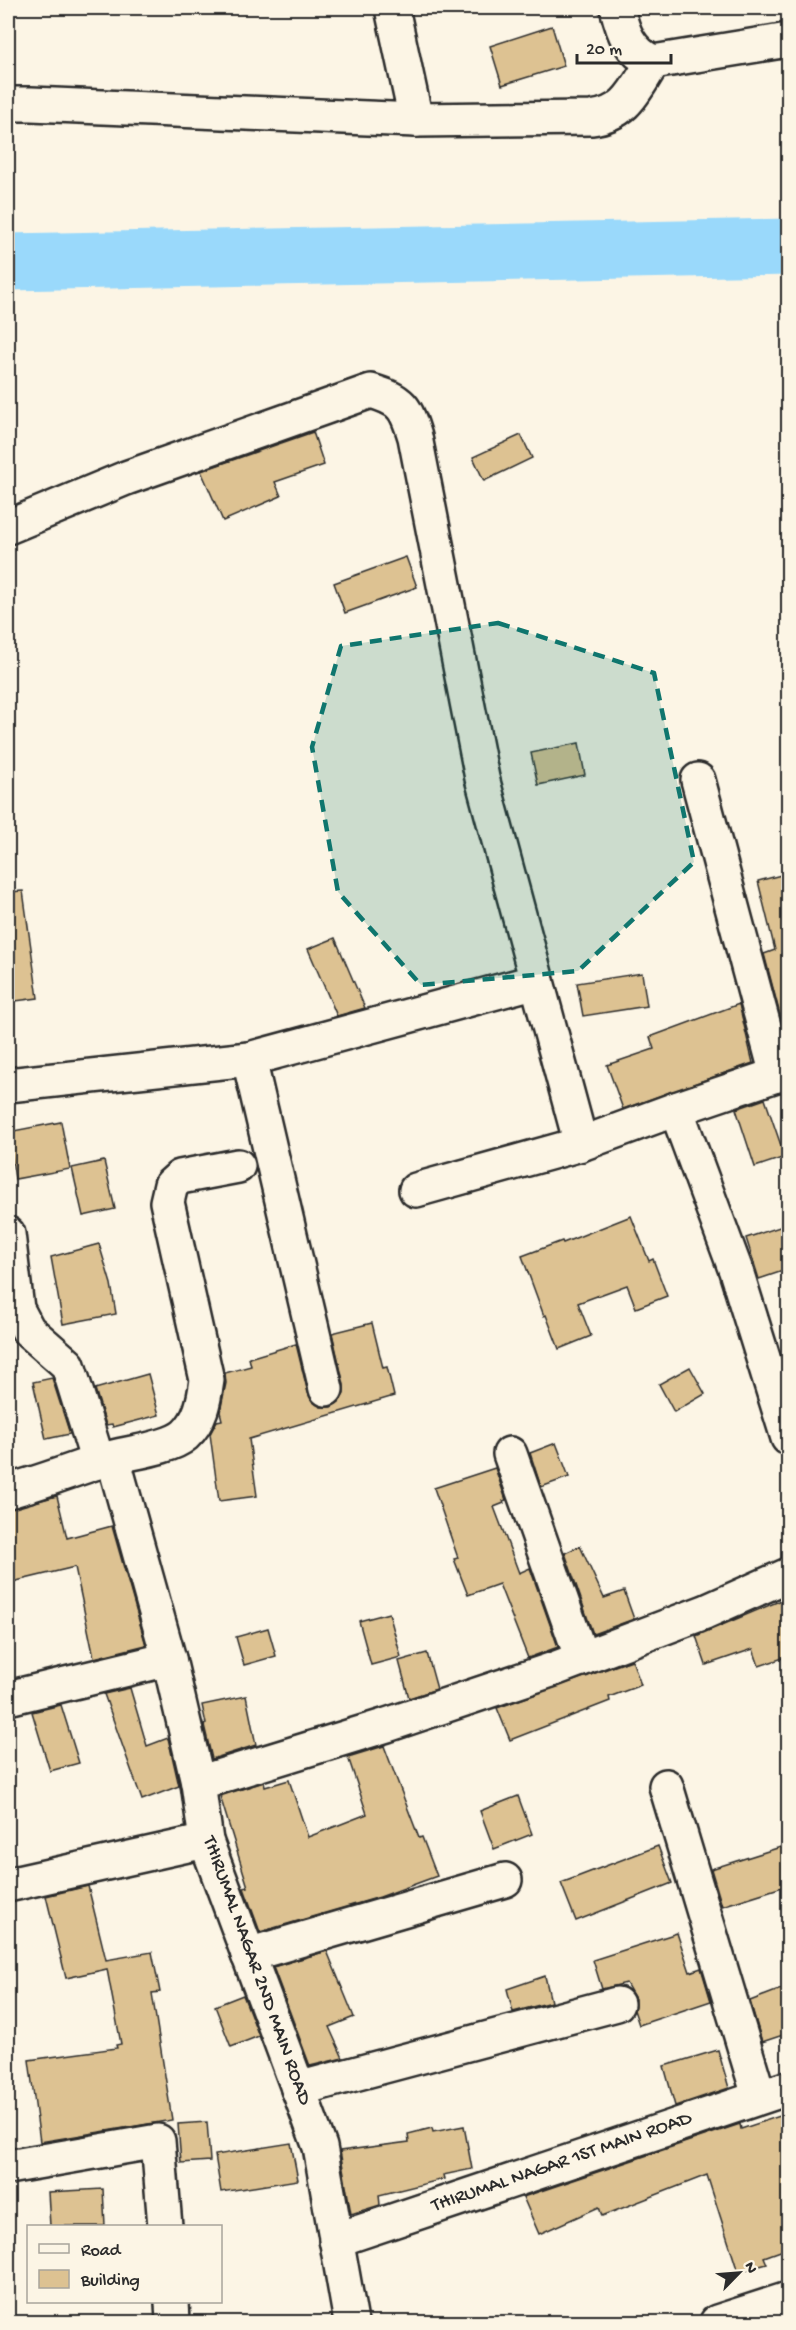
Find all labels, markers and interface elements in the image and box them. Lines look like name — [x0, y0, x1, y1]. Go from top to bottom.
scale bar — [577, 27, 672, 65]
text: 20 m — [586, 40, 622, 61]
street label: THIRUMAL NAGAR 2ND MAIN ROAD — [196, 1832, 316, 2109]
street label: THIRUMAL NAGAR 1ST MAIN ROAD — [428, 2107, 696, 2219]
legend — [27, 2225, 222, 2303]
text: Road — [81, 2241, 122, 2262]
north arrow — [709, 2243, 769, 2303]
text: N — [739, 2259, 760, 2277]
text: Building — [80, 2271, 140, 2292]

